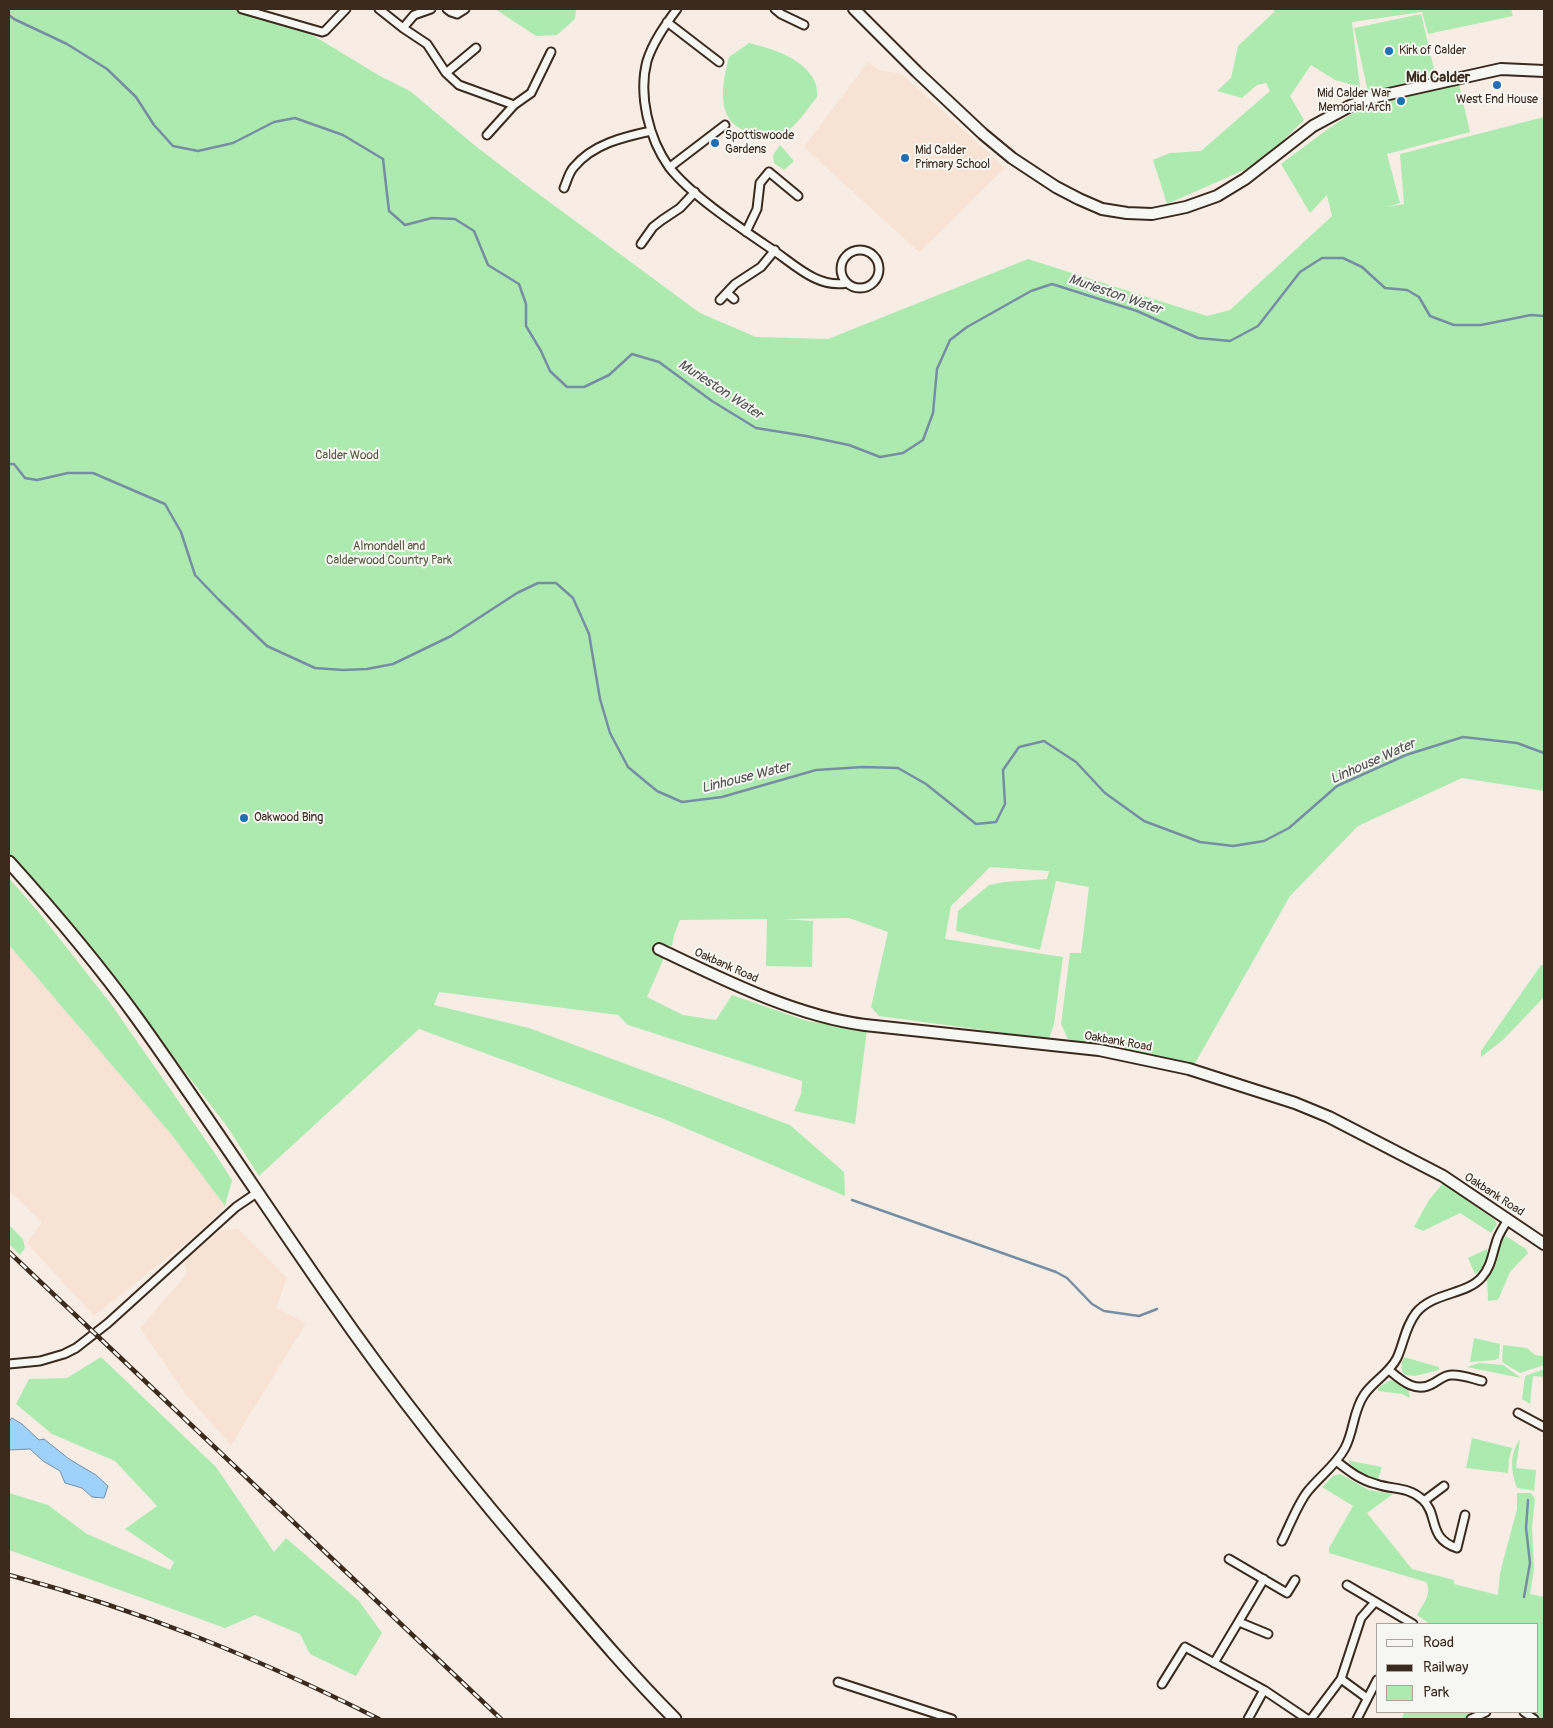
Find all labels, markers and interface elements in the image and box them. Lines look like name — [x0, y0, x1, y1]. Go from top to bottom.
place label: Kirk of Calder — [1399, 44, 1466, 58]
marker: Kirk of Calder — [1383, 45, 1395, 57]
district label: Mid Calder — [1406, 69, 1470, 87]
marker: West End House — [1491, 79, 1503, 91]
place label: Mid Calder War Memorial Arch — [1317, 87, 1391, 115]
place label: West End House — [1456, 93, 1538, 107]
marker: Mid Calder War Memorial Arch — [1395, 95, 1407, 107]
place label: Spottiswoode Gardens — [725, 129, 794, 157]
marker: Spottiswoode Gardens — [709, 137, 721, 149]
place label: Mid Calder Primary School — [915, 144, 990, 172]
marker: Mid Calder Primary School — [899, 152, 911, 164]
water label: Murieston Water — [1066, 271, 1164, 319]
water label: Murieston Water — [675, 356, 765, 424]
park label: Calder Wood — [315, 449, 379, 463]
park label: Almondell and Calderwood Country Park — [326, 540, 452, 568]
water label: Linhouse Water — [1328, 736, 1418, 788]
water label: Linhouse Water — [700, 759, 792, 797]
place label: Oakwood Bing — [254, 811, 323, 825]
marker: Oakwood Bing — [238, 812, 250, 824]
street label: Oakbank Road — [692, 945, 760, 987]
street label: Oakbank Road — [1083, 1029, 1153, 1055]
street label: Oakbank Road — [1461, 1170, 1527, 1220]
legend — [1376, 1623, 1538, 1713]
text: Road — [1423, 1633, 1454, 1652]
text: Railway — [1423, 1658, 1468, 1677]
text: Park — [1423, 1683, 1449, 1702]

